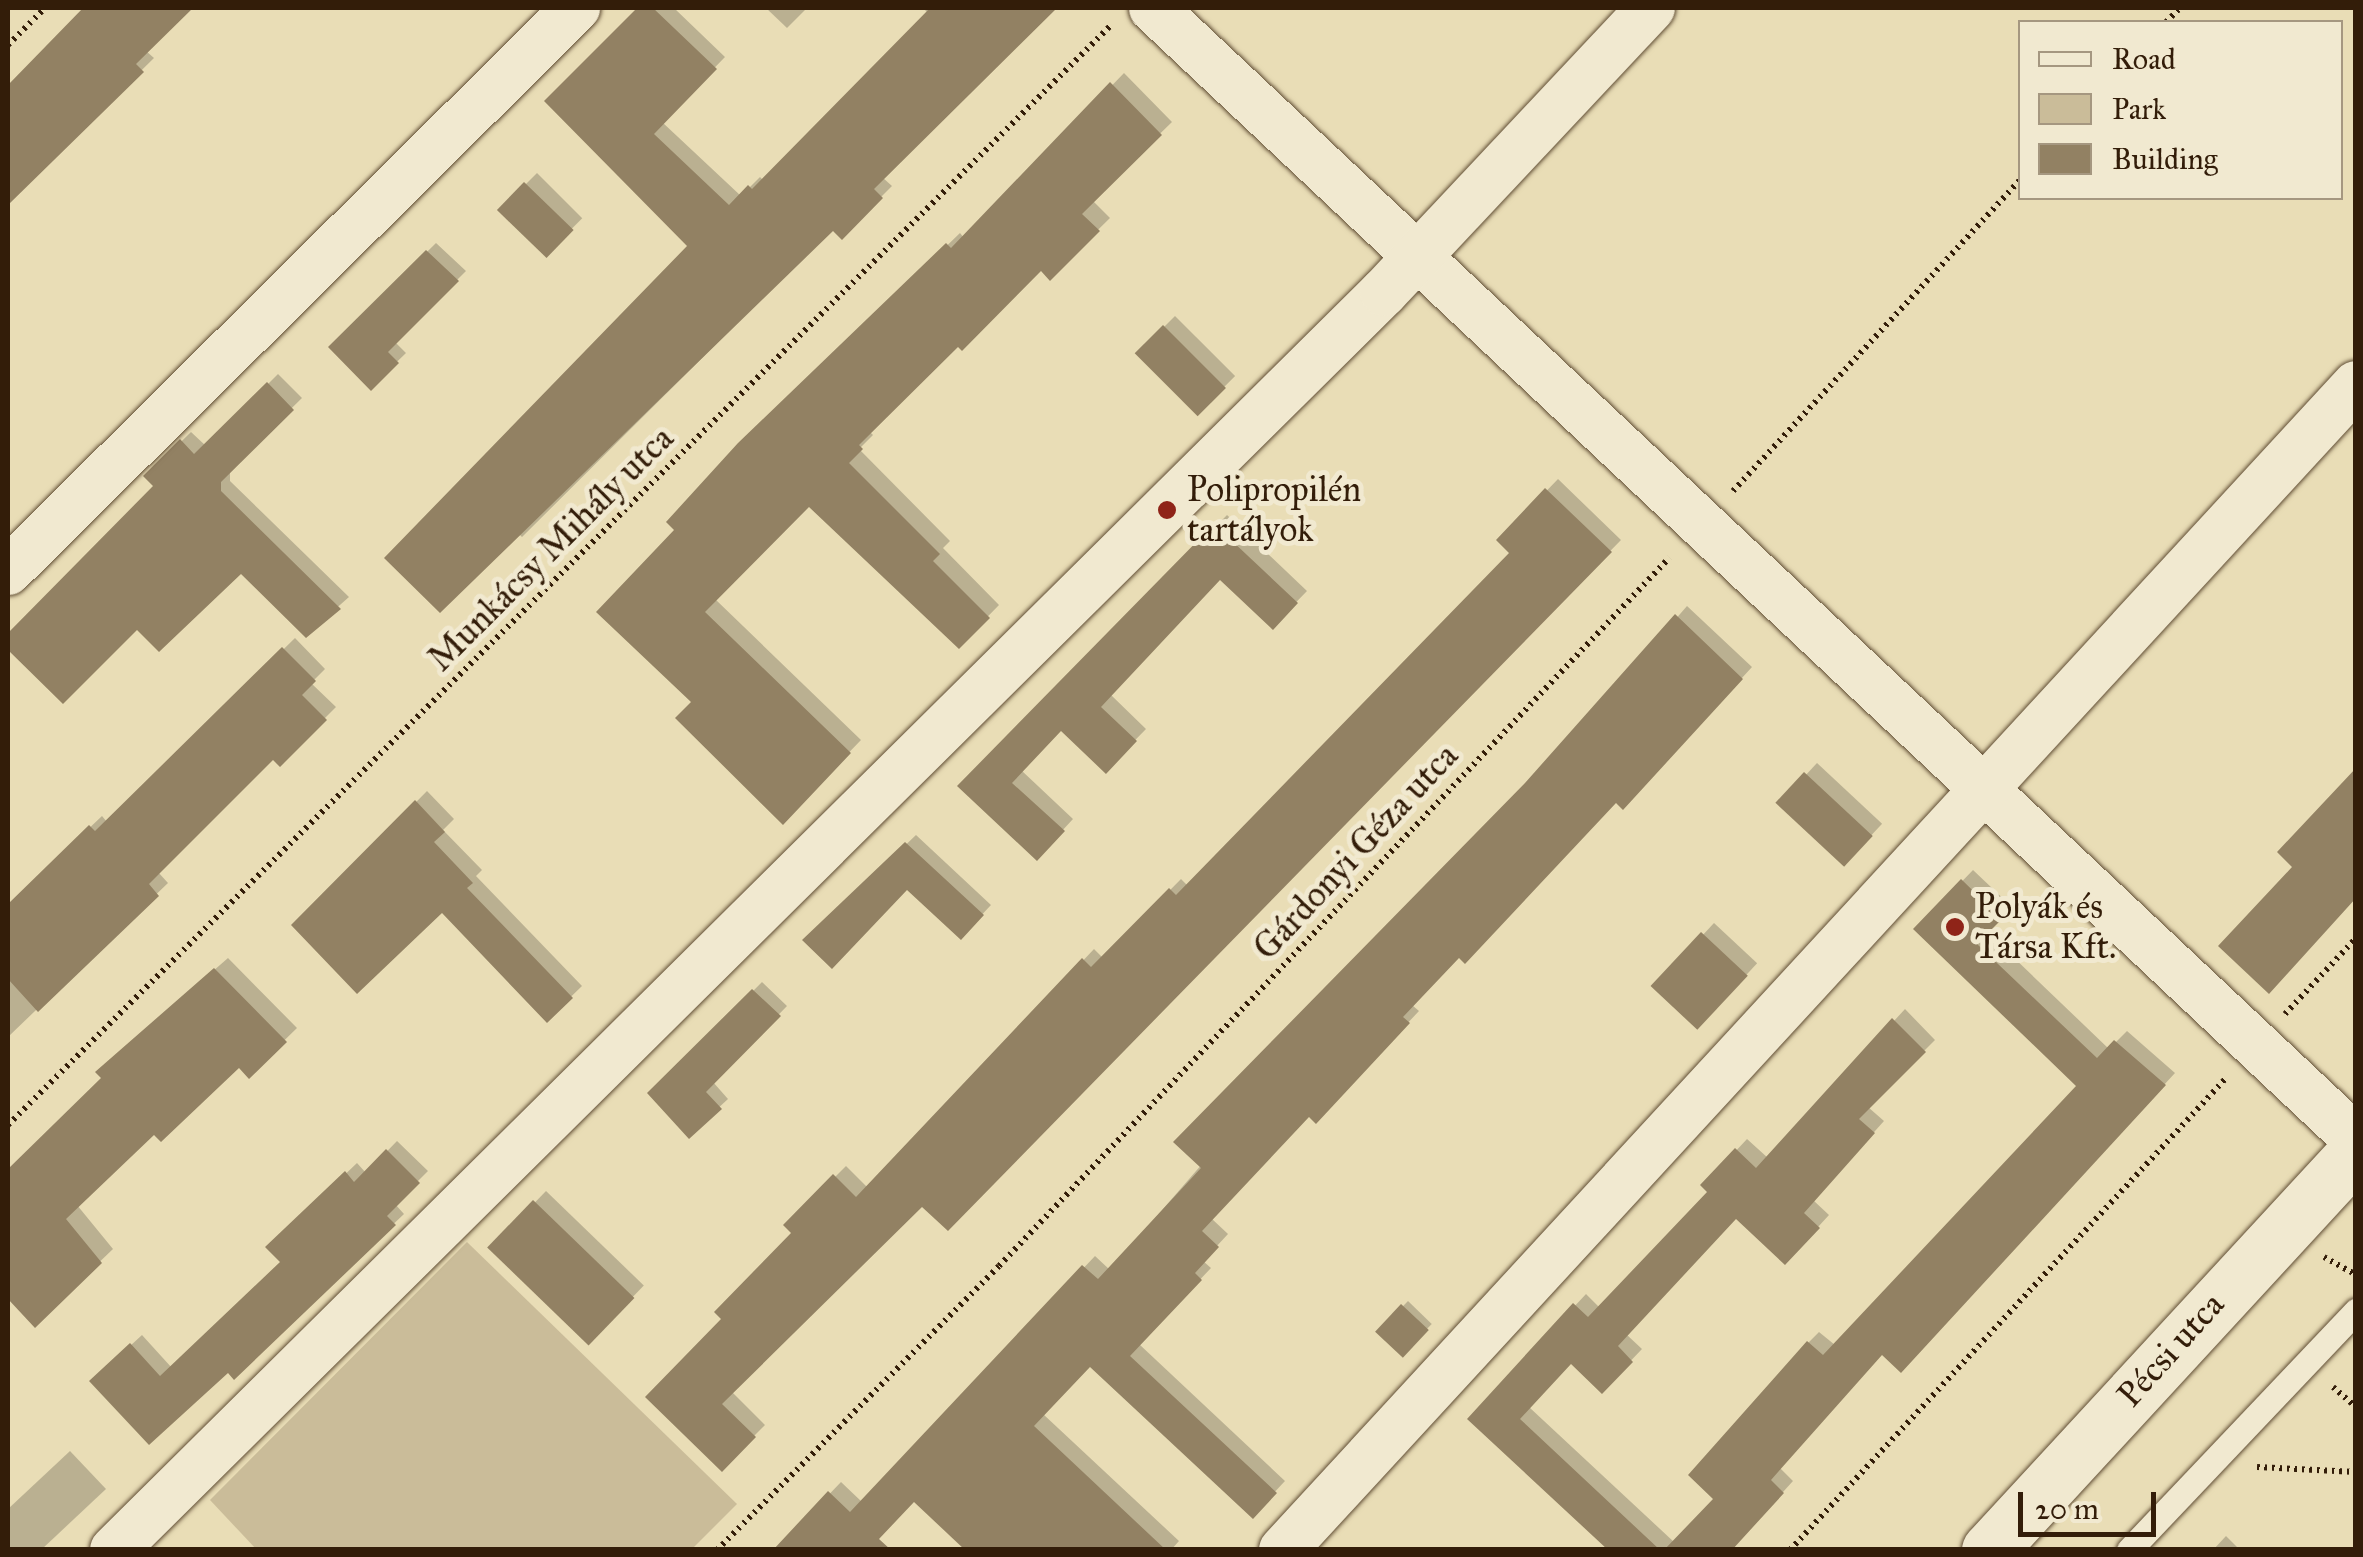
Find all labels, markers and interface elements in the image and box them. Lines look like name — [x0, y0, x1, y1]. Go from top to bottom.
legend — [2018, 20, 2343, 200]
text: Road — [2112, 41, 2176, 77]
text: Park — [2112, 91, 2166, 127]
text: Building — [2112, 141, 2218, 177]
street label: Munkácsy Mihály utca — [420, 418, 682, 680]
place label: Polipropilén tartályok — [1187, 469, 1361, 551]
marker: Polipropilén tartályok — [1156, 499, 1178, 521]
street label: Gárdonyi Géza utca — [1245, 735, 1467, 969]
place label: Polyák és Társa Kft. — [1975, 886, 2116, 968]
marker: Polyák és Társa Kft. — [1944, 916, 1966, 938]
street label: Pécsi utca — [2109, 1284, 2233, 1416]
scale bar — [2023, 1472, 2160, 1534]
text: 20 m — [2035, 1491, 2099, 1527]

